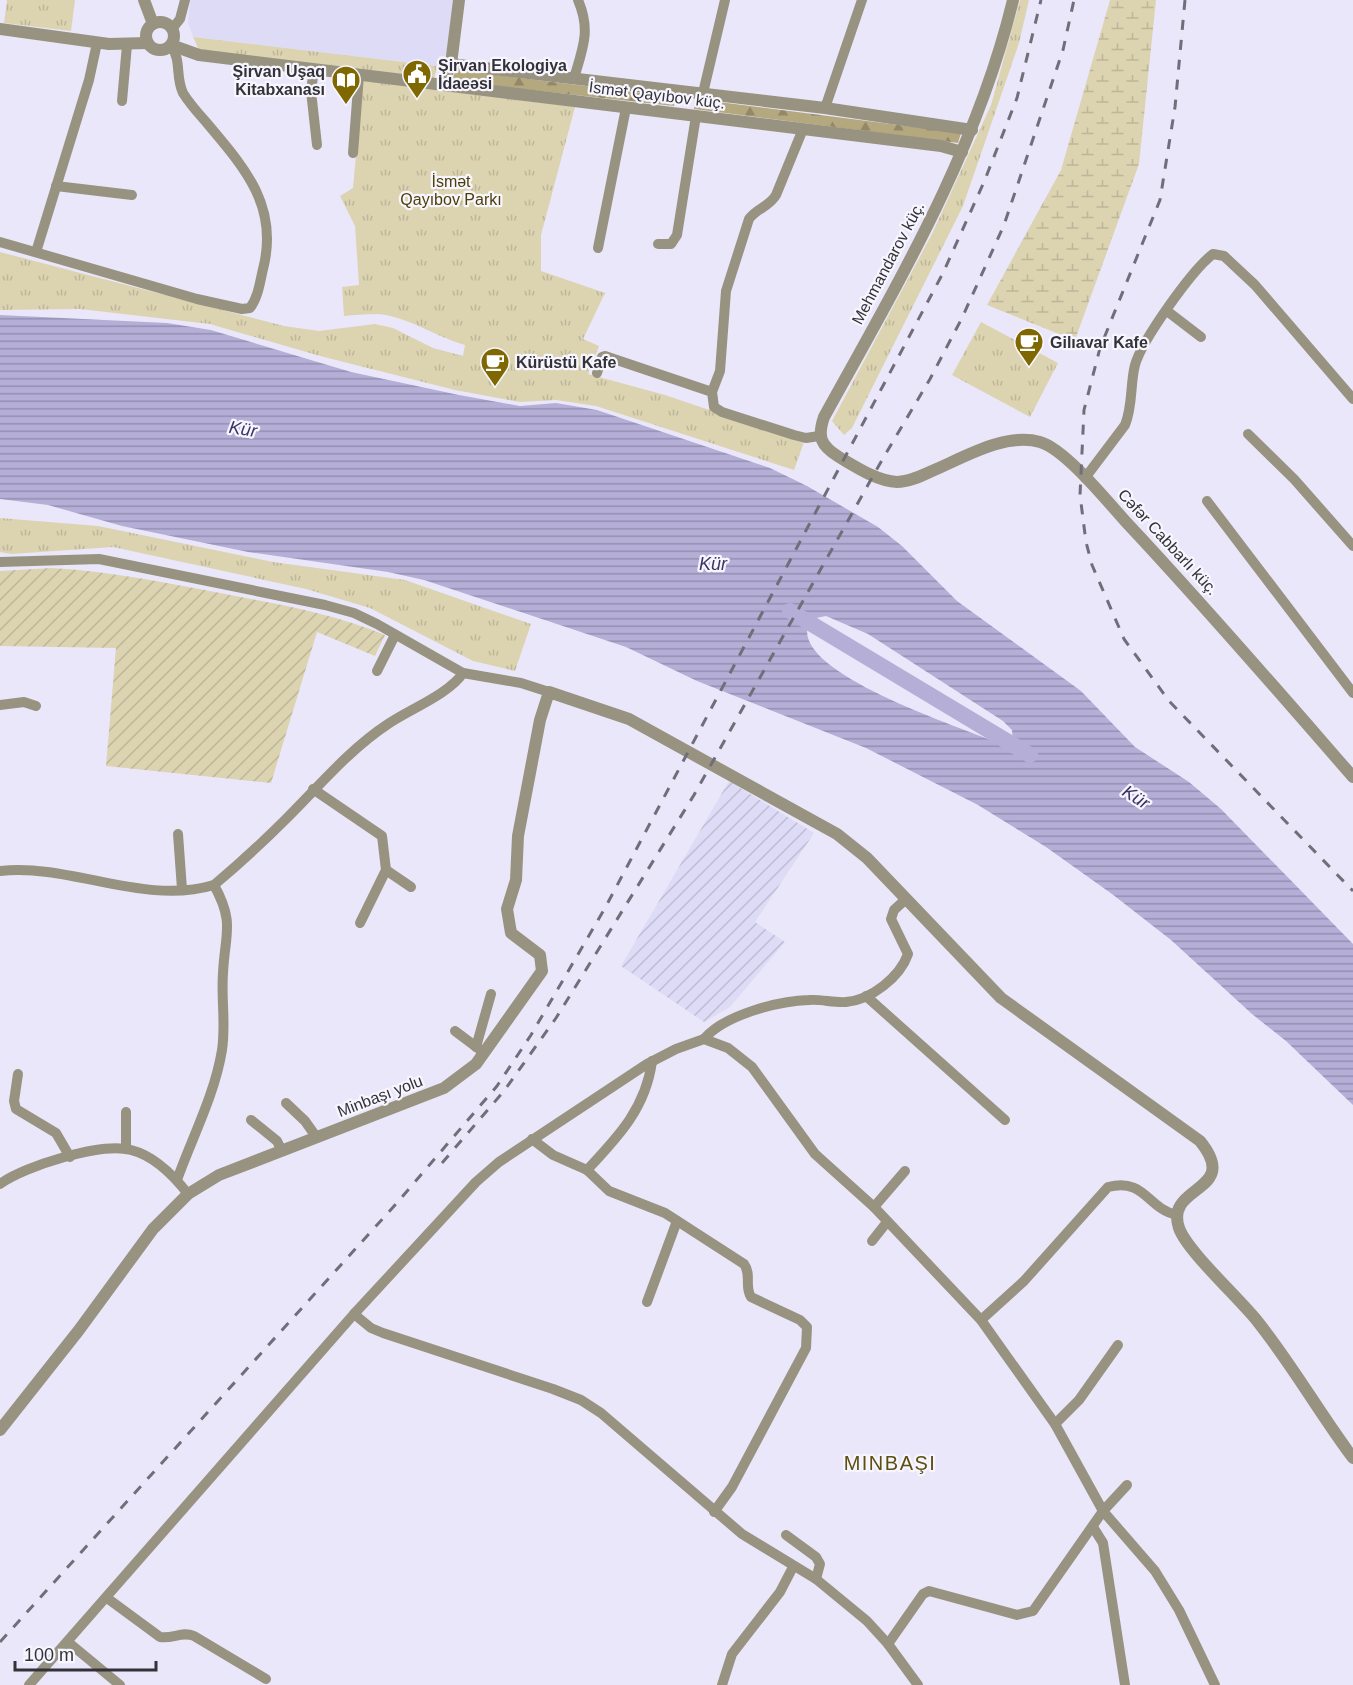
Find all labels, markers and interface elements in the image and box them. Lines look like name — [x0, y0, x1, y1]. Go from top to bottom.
place label: Şirvan Ekologiya İdaeəsi — [438, 57, 567, 92]
public building icon: Şirvan Ekologiya İdaeəsi — [401, 58, 433, 100]
place label: Şirvan Uşaq Kitabxanası — [233, 63, 325, 98]
library icon: Şirvan Uşaq Kitabxanası — [330, 64, 362, 106]
street label: İsmət Qayıbov küç. — [588, 77, 726, 112]
park label: İsmət Qayıbov Parkı — [400, 172, 502, 208]
street label: Mehmandarov küç. — [849, 199, 927, 327]
cafe icon: Gilıavar Kafe — [1013, 326, 1045, 368]
place label: Gilıavar Kafe — [1050, 334, 1148, 351]
cafe icon: Kürüstü Kafe — [479, 346, 511, 388]
place label: Kürüstü Kafe — [516, 354, 617, 371]
water label: Kür — [228, 417, 259, 441]
street label: Cəfər Cabbarlı küç. — [1115, 486, 1221, 598]
water label: Kür — [699, 554, 728, 574]
water label: Kür — [1119, 781, 1154, 814]
street label: Minbaşı yolu — [335, 1072, 425, 1120]
district label: MINBAŞI — [844, 1452, 936, 1474]
scale bar — [15, 1634, 156, 1672]
text: 100 m — [24, 1645, 74, 1665]

